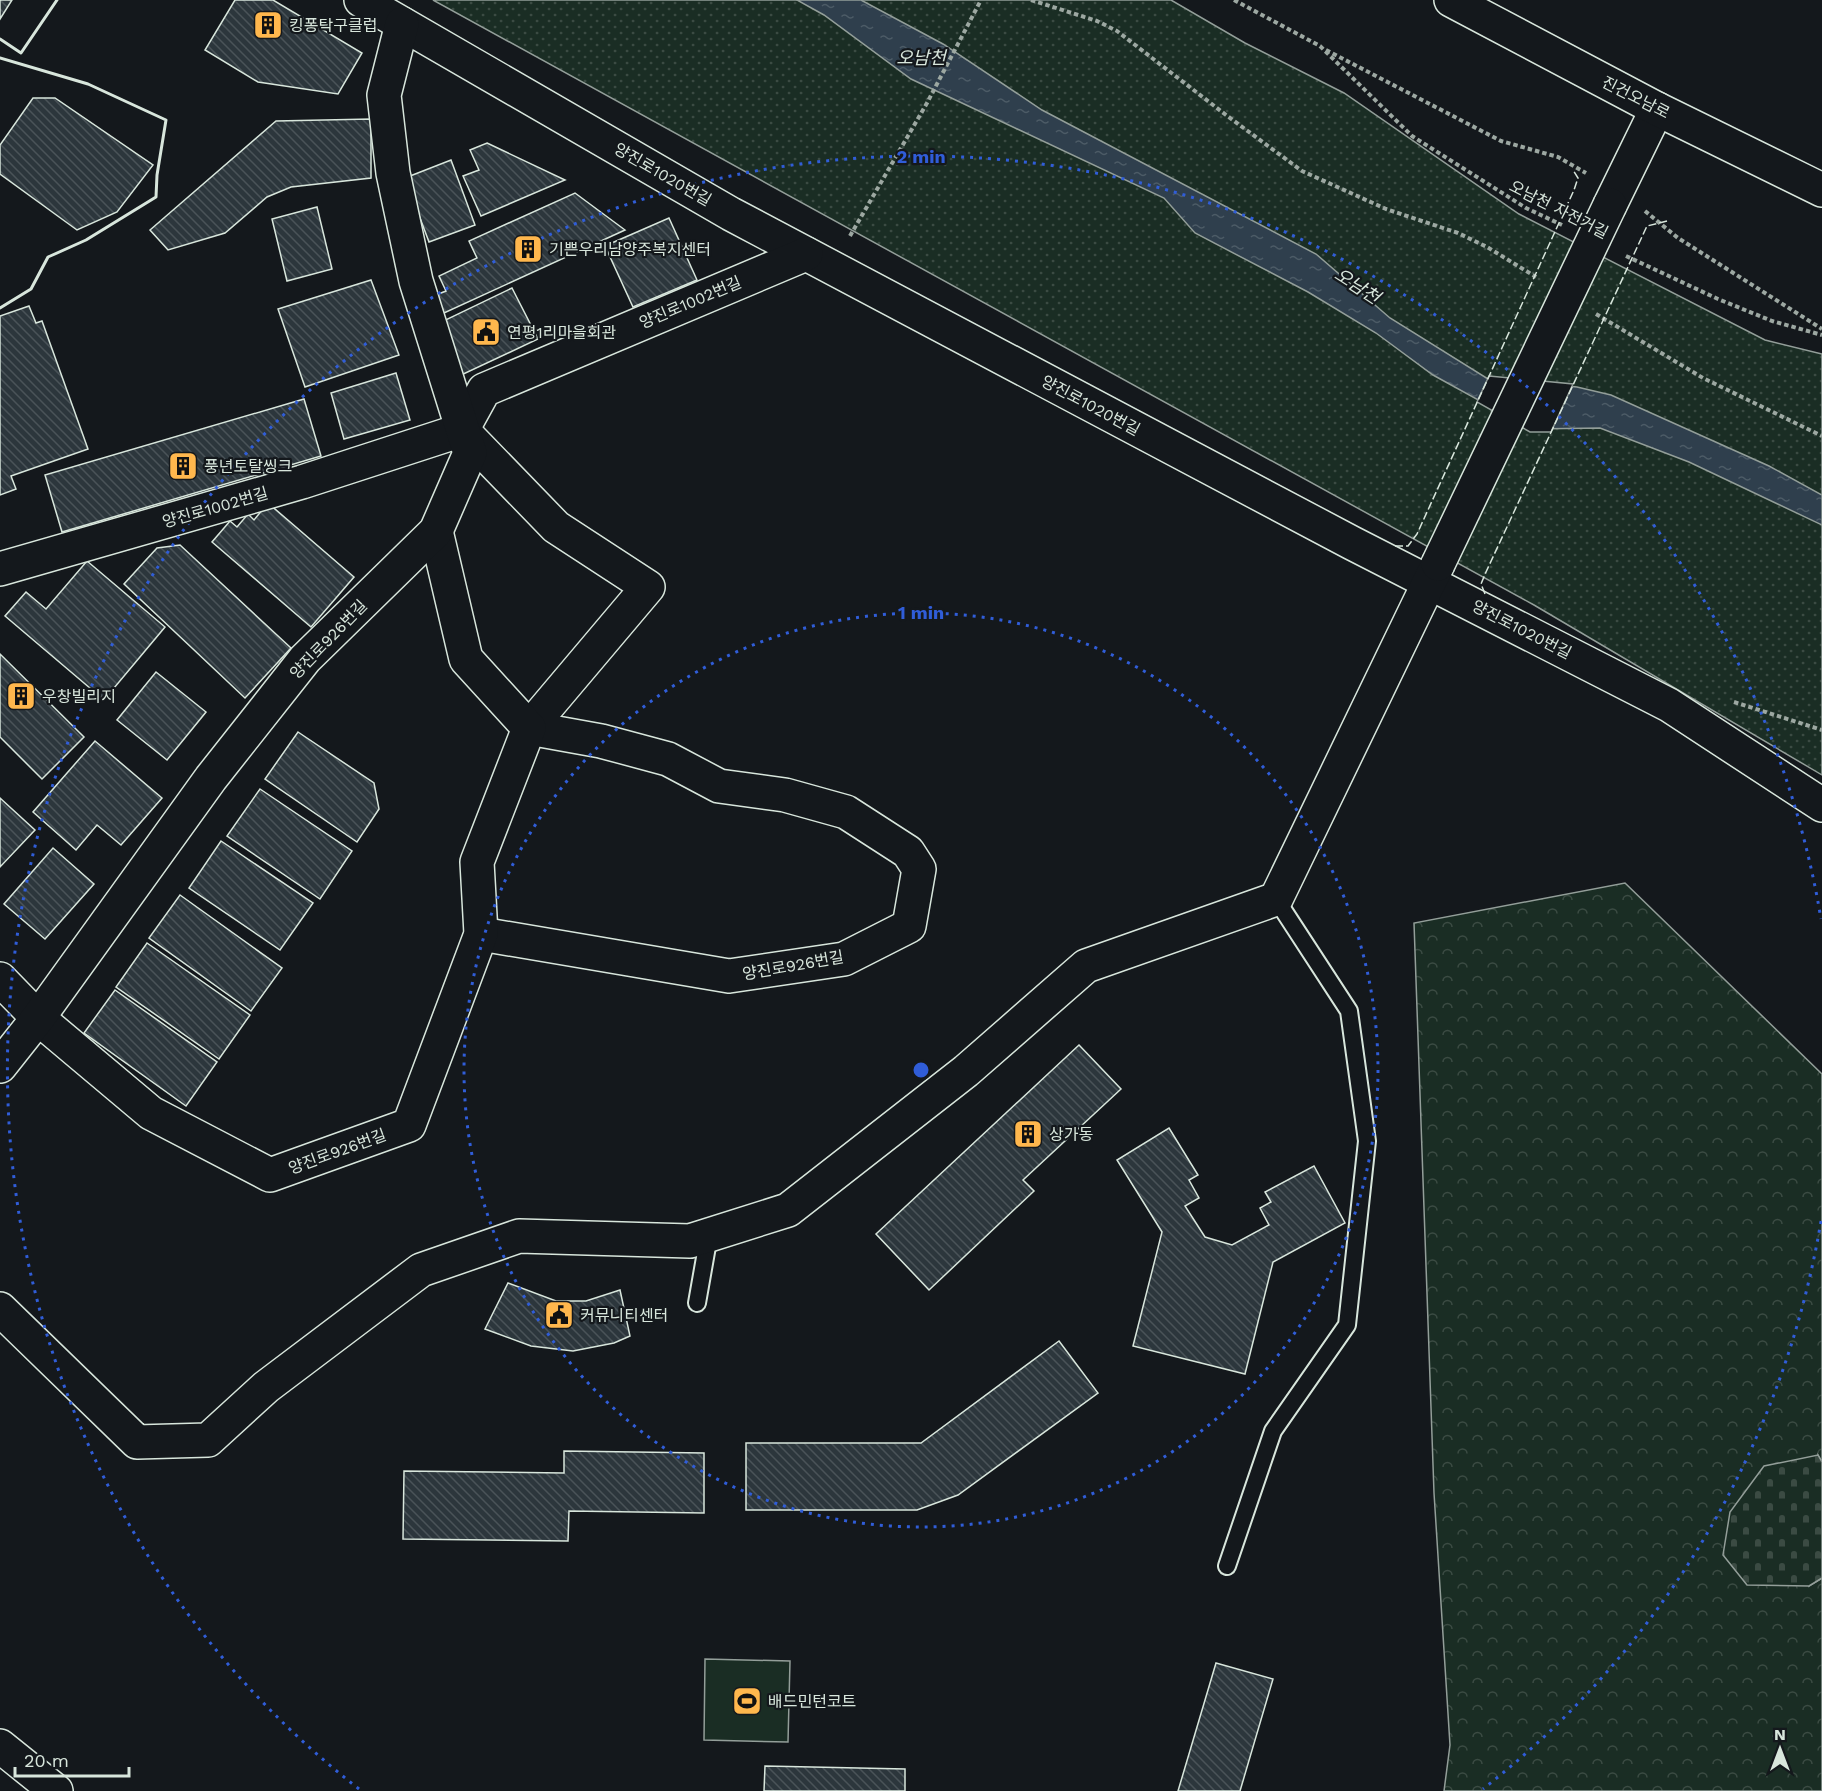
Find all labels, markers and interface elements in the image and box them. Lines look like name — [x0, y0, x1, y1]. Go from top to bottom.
building icon: 킹퐁탁구클럽 — [252, 9, 284, 41]
place label: 킹퐁탁구클럽 — [289, 16, 377, 35]
water label: 오남천 — [896, 47, 948, 68]
street label: 진건오남로 — [1599, 72, 1673, 123]
street label: 양진로1020번길 — [611, 139, 715, 210]
text: 2 min — [896, 146, 946, 167]
street label: 오남천 자전거길 — [1506, 176, 1611, 243]
building icon: 기쁜우리남양주복지센터 — [512, 233, 544, 265]
place label: 기쁜우리남양주복지센터 — [549, 240, 711, 259]
water label: 오남천 — [1331, 263, 1386, 309]
street label: 양진로1002번길 — [636, 272, 744, 333]
public building icon: 연평1리마을회관 — [470, 316, 502, 348]
place label: 연평1리마을회관 — [507, 323, 617, 342]
street label: 양진로1020번길 — [1038, 371, 1143, 439]
building icon: 풍년토탈씽크 — [167, 450, 199, 482]
place label: 풍년토탈씽크 — [204, 457, 292, 476]
street label: 양진로1002번길 — [160, 483, 270, 532]
street label: 양진로926번길 — [286, 596, 371, 683]
street label: 양진로1020번길 — [1469, 596, 1575, 663]
text: 1 min — [898, 602, 944, 623]
building icon: 우창빌리지 — [5, 680, 37, 712]
place label: 우창빌리지 — [42, 687, 116, 706]
street label: 양진로926번길 — [741, 947, 845, 984]
centre of rings — [911, 1060, 931, 1080]
building icon: 상가동 — [1012, 1118, 1044, 1150]
street label: 양진로926번길 — [286, 1125, 389, 1178]
place label: 상가동 — [1049, 1125, 1093, 1144]
public building icon: 커뮤니티센터 — [543, 1299, 575, 1331]
place label: 커뮤니티센터 — [580, 1306, 668, 1325]
sports icon: 배드민턴코트 — [731, 1685, 763, 1717]
place label: 배드민턴코트 — [768, 1692, 856, 1711]
north arrow — [1750, 1719, 1810, 1779]
text: N — [1774, 1725, 1786, 1744]
scale bar — [15, 1740, 129, 1778]
text: 20 m — [24, 1750, 69, 1771]

